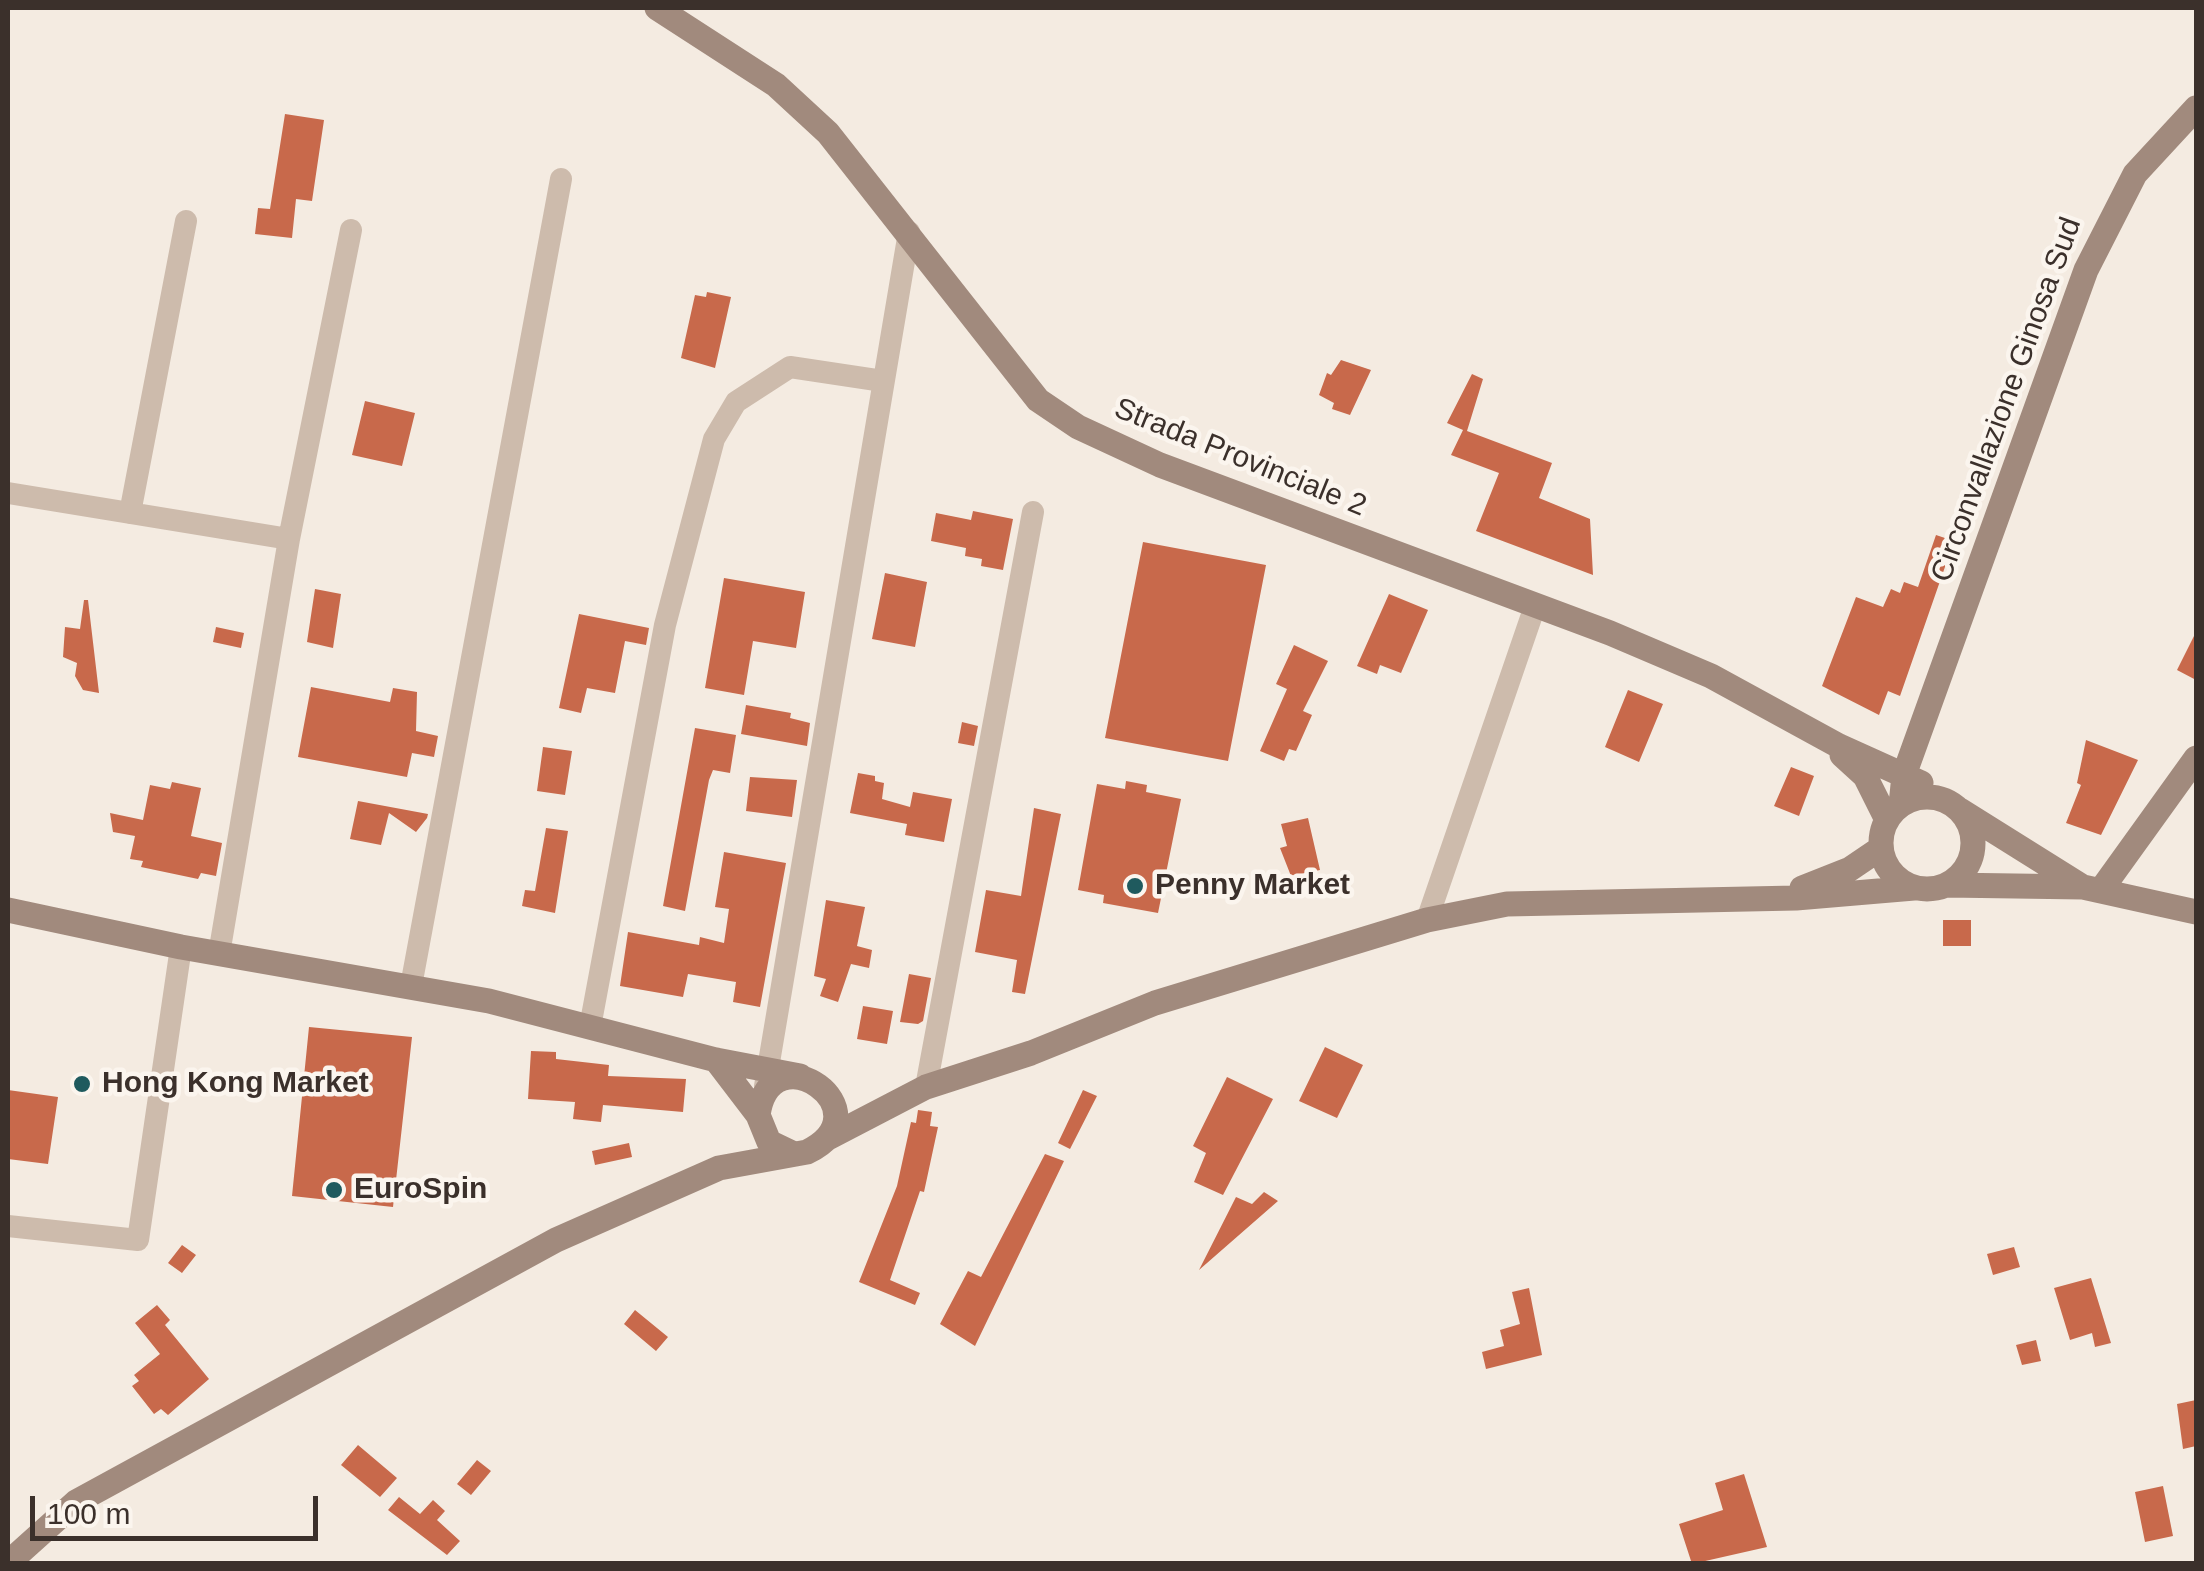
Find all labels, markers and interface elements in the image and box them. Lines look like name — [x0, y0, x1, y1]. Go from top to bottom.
street label: Circonvallazione Ginosa Sud — [1924, 213, 2090, 587]
street label: Strada Provinciale 2 — [1109, 391, 1371, 525]
place label: Penny Market — [1155, 868, 1350, 904]
marker: Penny Market — [1124, 875, 1146, 897]
place label: Hong Kong Market — [102, 1066, 369, 1102]
marker: Hong Kong Market — [71, 1073, 93, 1095]
place label: EuroSpin — [354, 1172, 487, 1208]
marker: EuroSpin — [323, 1179, 345, 1201]
scale bar — [35, 1476, 322, 1538]
text: 100 m — [47, 1497, 130, 1530]

